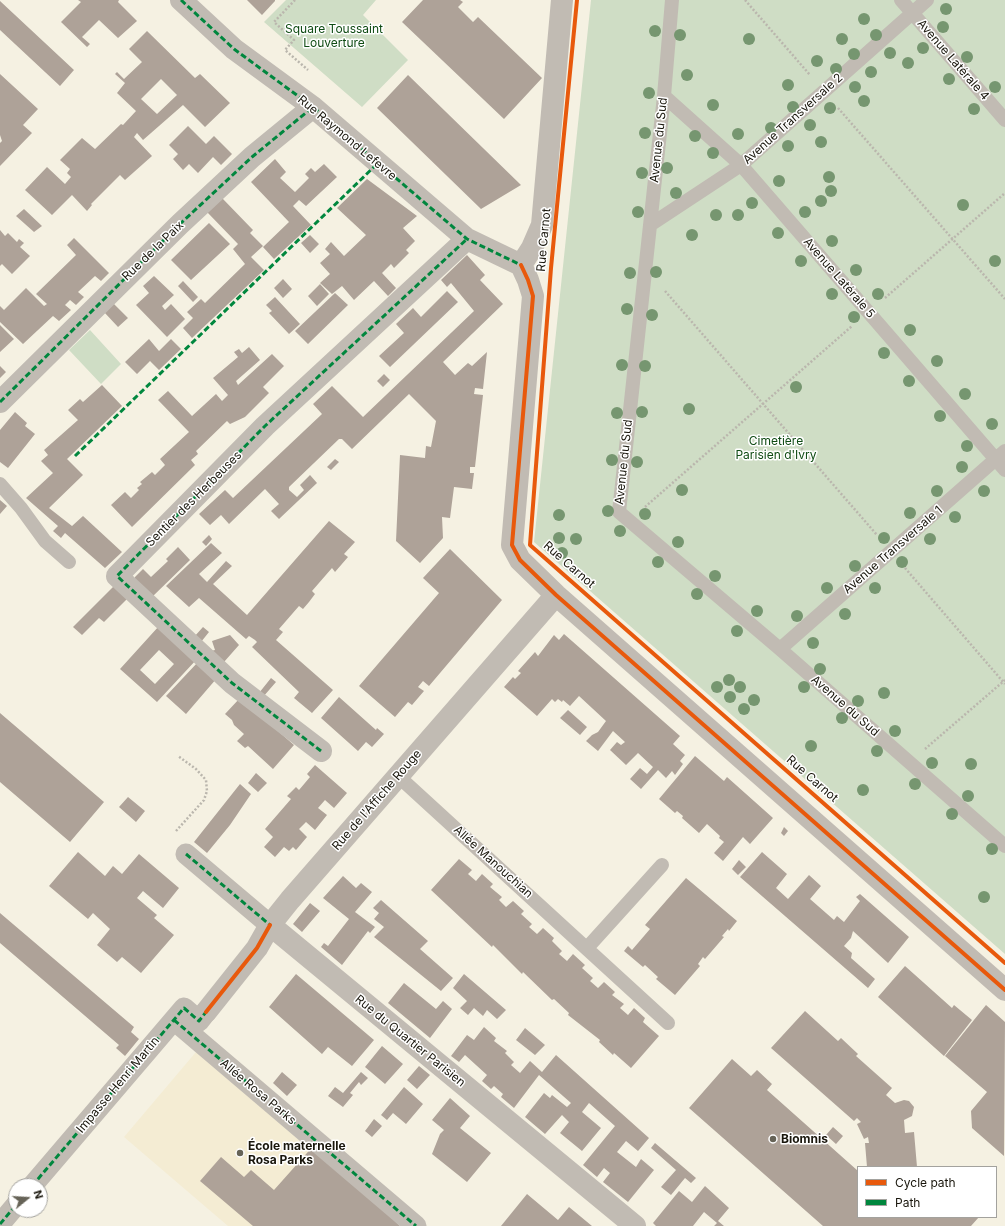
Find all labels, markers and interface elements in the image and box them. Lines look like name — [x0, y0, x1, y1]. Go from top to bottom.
street label: Avenue Latérale 4 — [914, 17, 992, 103]
park label: Square Toussaint Louverture — [285, 22, 383, 50]
street label: Avenue Transversale 2 — [740, 71, 846, 167]
street label: Rue Raymond Lefevre — [295, 93, 399, 183]
street label: Avenue du Sud — [647, 97, 671, 183]
street label: Rue Carnot — [534, 208, 554, 272]
street label: Rue de la Paix — [119, 218, 187, 284]
street label: Avenue Latérale 5 — [800, 235, 878, 321]
street label: Avenue du Sud — [612, 419, 636, 505]
park label: Cimetière Parisien d'Ivry — [735, 434, 817, 462]
street label: Sentier des Herbeuses — [143, 448, 245, 550]
street label: Avenue Transversale 1 — [841, 503, 945, 597]
street label: Rue Carnot — [540, 539, 598, 591]
street label: Avenue du Sud — [808, 673, 882, 739]
street label: Rue de l'Affiche Rouge — [329, 747, 425, 853]
street label: Rue Carnot — [783, 753, 841, 805]
street label: Allée Manouchian — [451, 823, 535, 901]
street label: Rue du Quartier Parisien — [352, 992, 468, 1090]
street label: Impasse Henri Martin — [74, 1034, 162, 1136]
street label: Allée Rosa Parks — [217, 1056, 299, 1128]
place label: Biomnis — [781, 1132, 828, 1146]
marker: Biomnis — [768, 1134, 778, 1144]
place label: École maternelle Rosa Parks — [248, 1139, 346, 1167]
marker: École maternelle Rosa Parks — [235, 1148, 245, 1158]
legend — [857, 1166, 997, 1218]
text: Cycle path — [895, 1175, 956, 1190]
north arrow — [8, 1178, 48, 1218]
text: N — [31, 1188, 46, 1201]
text: Path — [895, 1195, 920, 1210]

